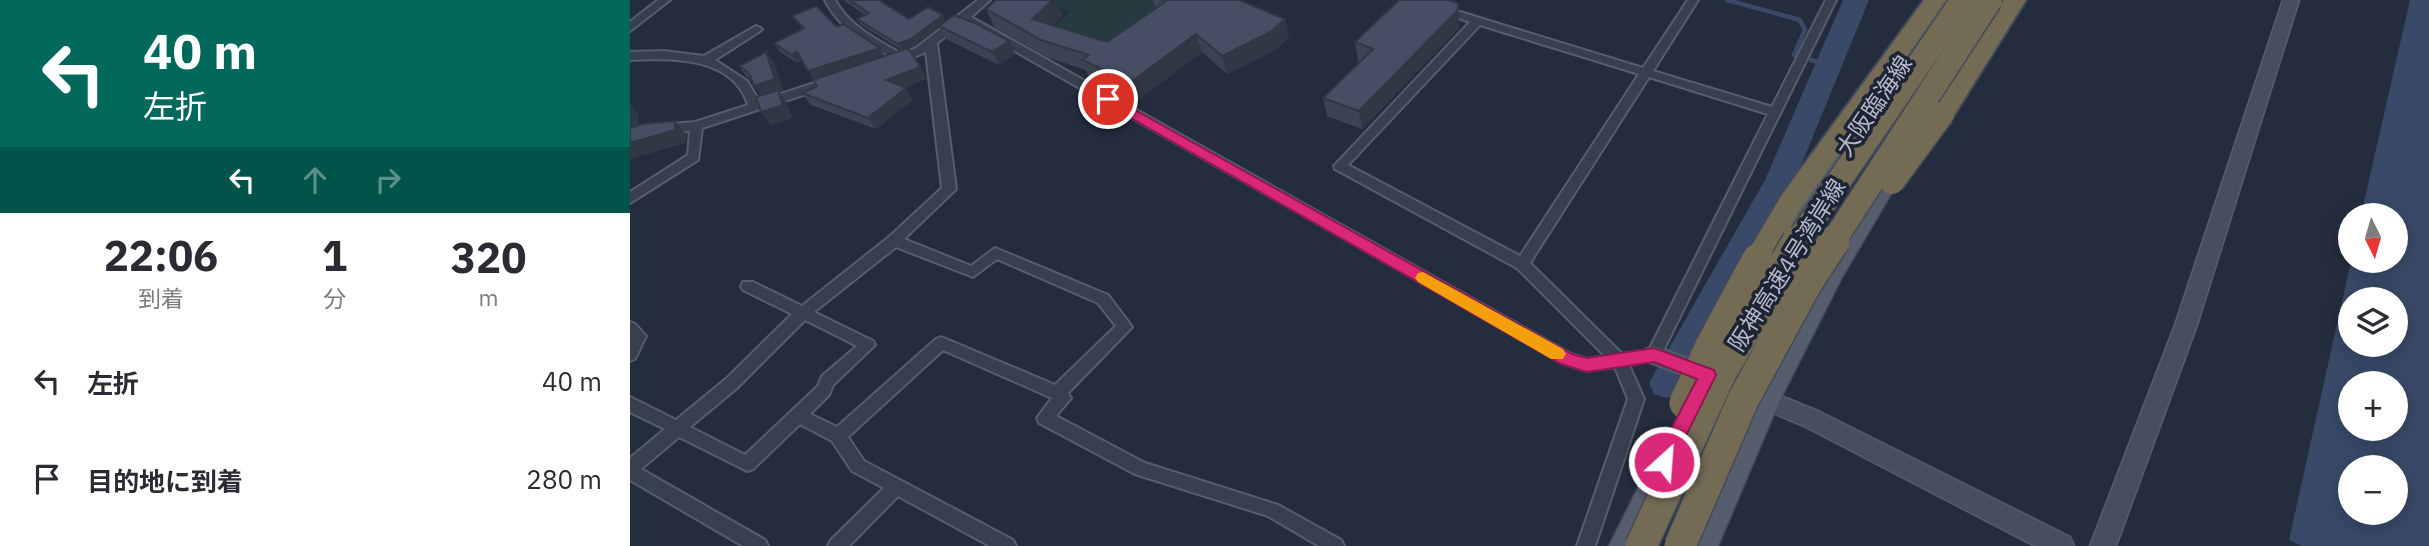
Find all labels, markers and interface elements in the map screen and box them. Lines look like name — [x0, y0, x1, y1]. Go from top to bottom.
text: 40 m — [143, 19, 257, 82]
icon: left — [28, 28, 119, 119]
street label: 大阪臨海線 — [1829, 49, 1918, 161]
pin — [1078, 69, 1138, 129]
icon: arrive — [1089, 80, 1127, 118]
text: 左折 — [143, 85, 207, 127]
icon: left — [223, 161, 261, 199]
icon: ahead — [296, 161, 334, 199]
icon: right — [369, 161, 407, 199]
street label: 阪神高速4号湾岸線 — [1721, 173, 1851, 356]
north arrow — [2338, 203, 2408, 273]
map controls — [2338, 203, 2408, 525]
text: 22:06 — [104, 228, 218, 283]
text: 1 — [322, 228, 347, 283]
text: 320 — [451, 230, 526, 285]
text: m — [479, 282, 499, 312]
text: 到着 — [138, 283, 184, 313]
text: 分 — [323, 283, 346, 313]
button: layers — [2338, 287, 2408, 357]
icon: left — [28, 362, 66, 400]
text: 40 m — [542, 364, 602, 398]
text: 左折 — [87, 366, 139, 400]
button: + — [2338, 371, 2408, 441]
position arrow — [1627, 425, 1701, 499]
button: − — [2338, 455, 2408, 525]
icon: arrive — [28, 460, 66, 498]
text: 280 m — [526, 462, 602, 496]
text: 目的地に到着 — [87, 464, 243, 498]

